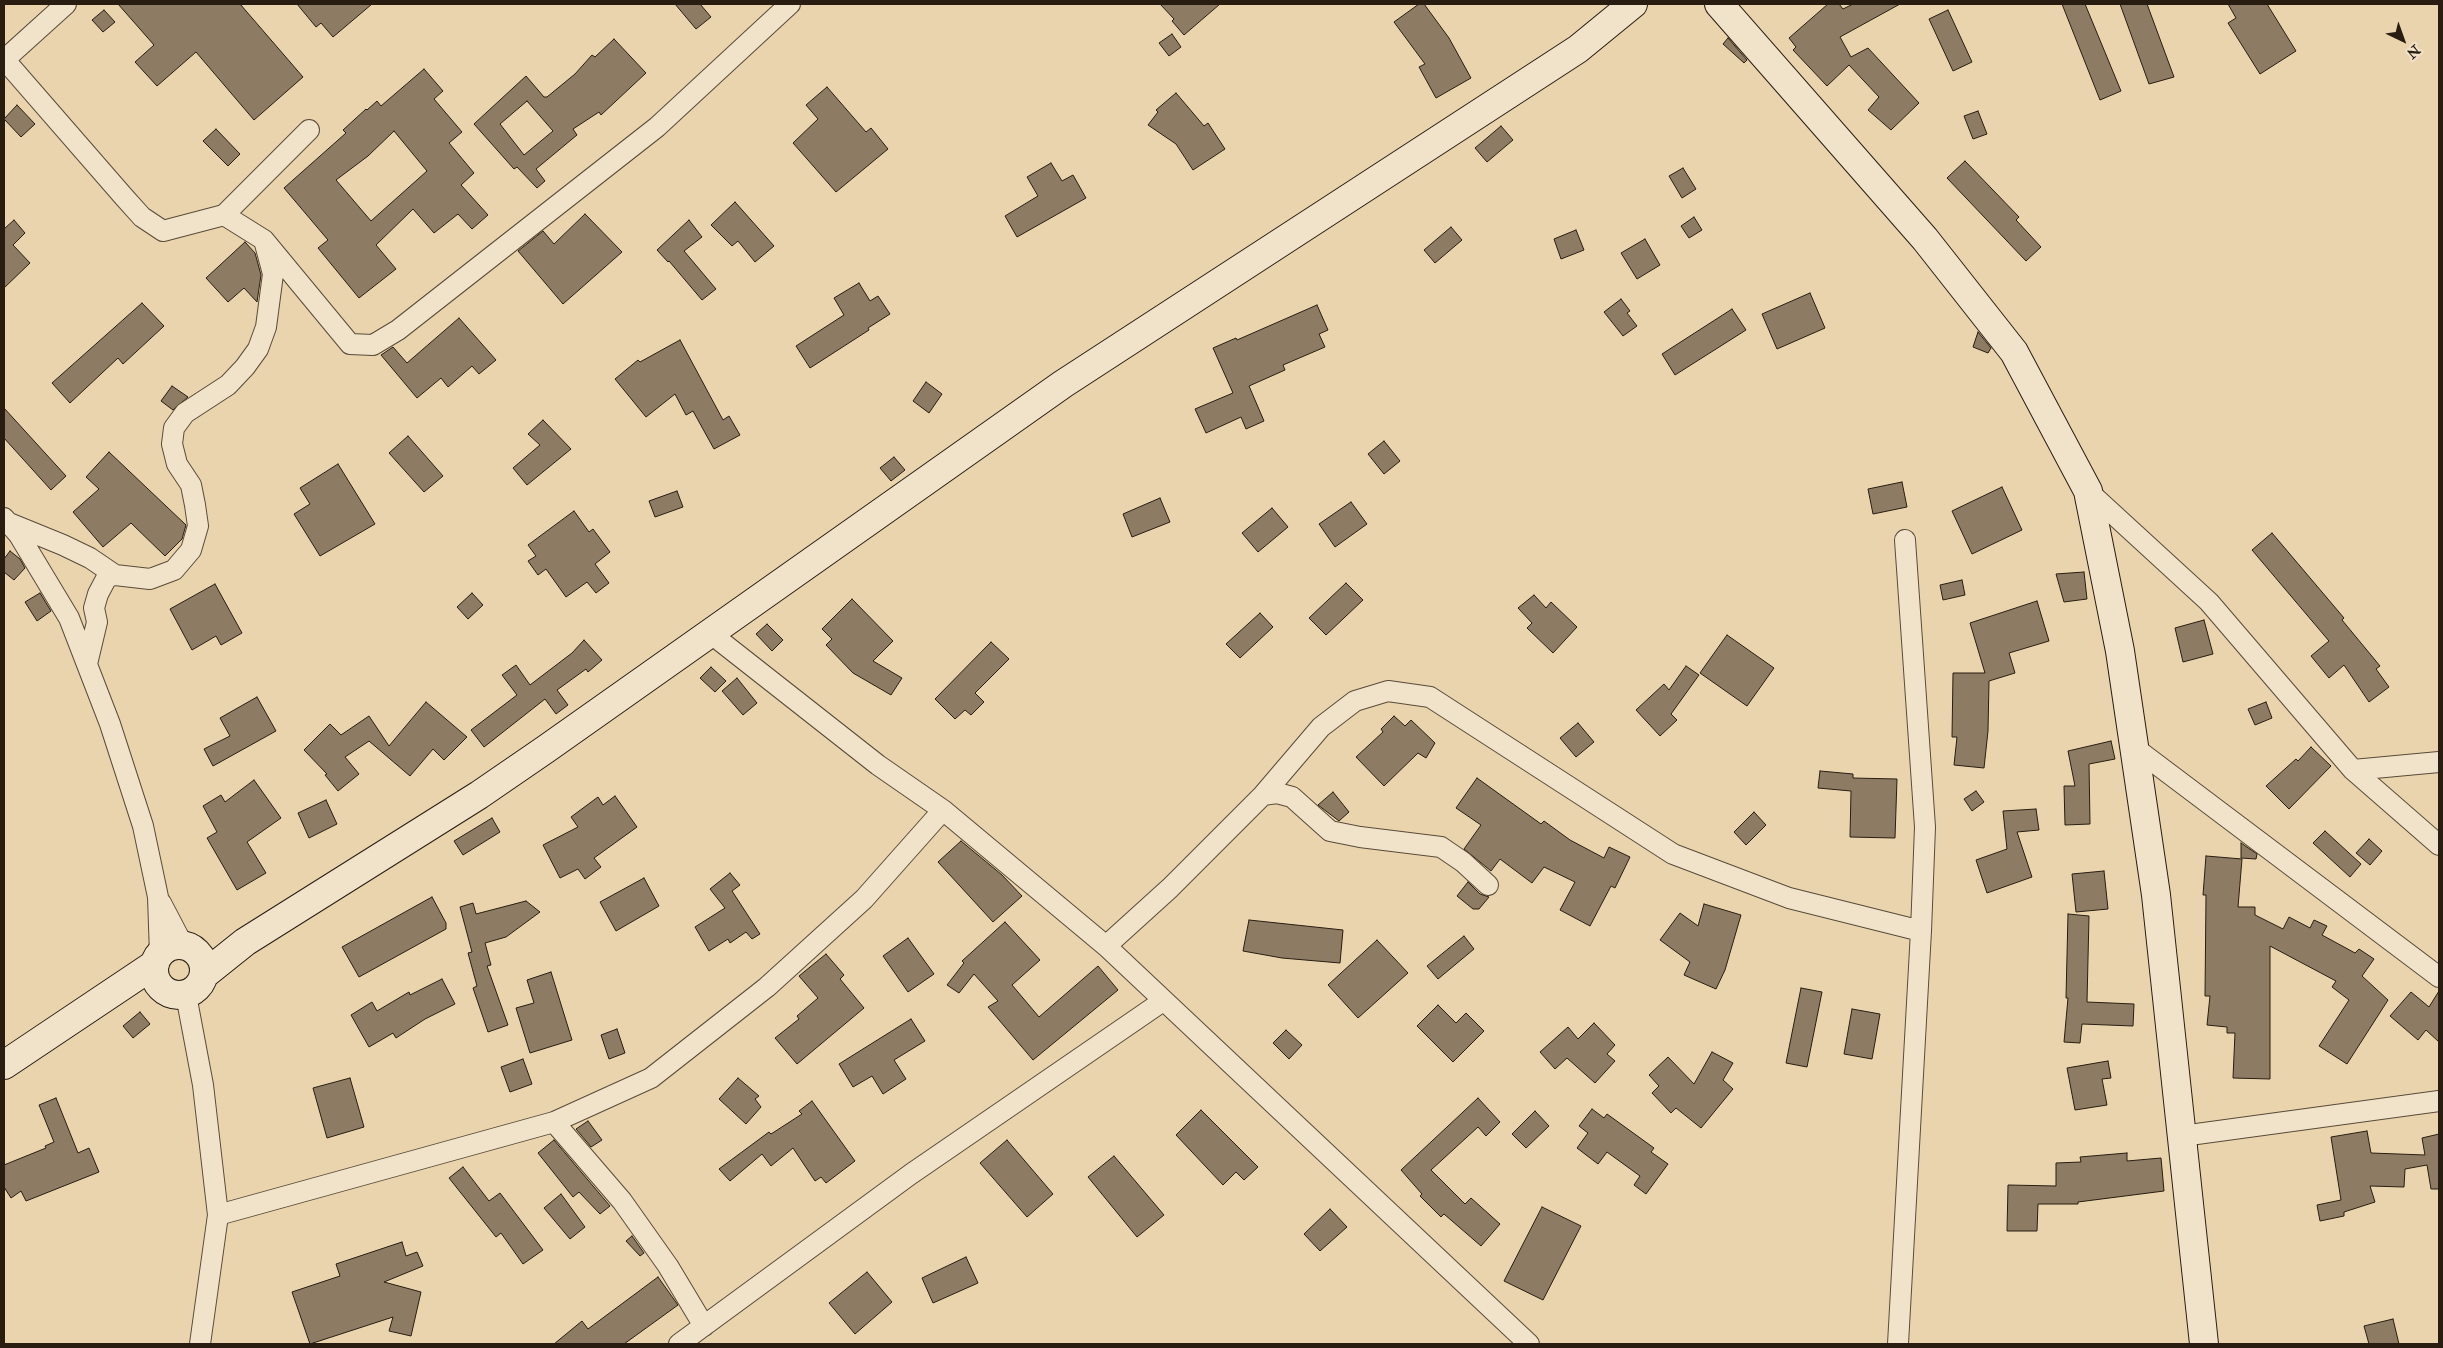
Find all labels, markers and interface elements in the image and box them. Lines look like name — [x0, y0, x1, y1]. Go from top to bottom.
north arrow — [2378, 15, 2428, 65]
text: N — [2403, 41, 2424, 62]

